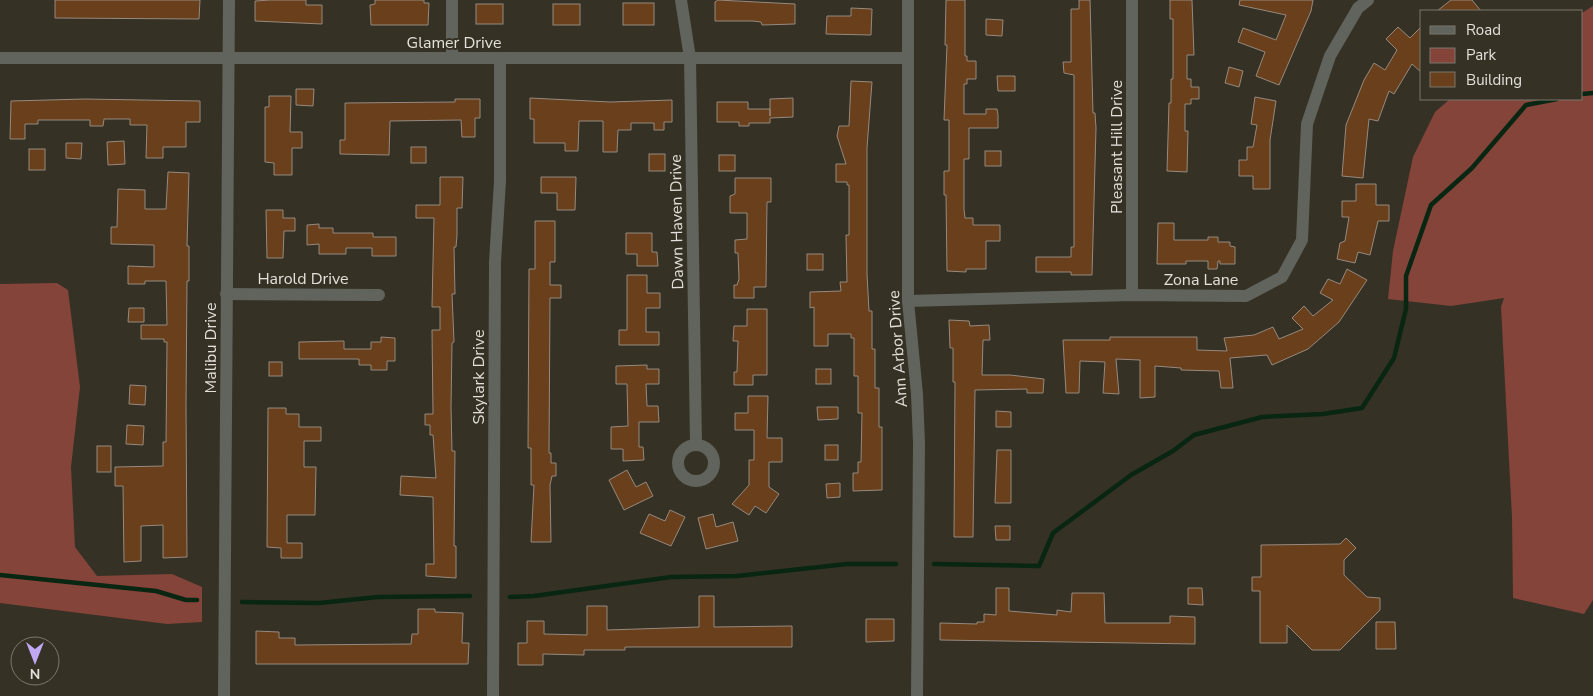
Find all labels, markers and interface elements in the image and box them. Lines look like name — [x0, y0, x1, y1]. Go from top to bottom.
legend — [1420, 10, 1583, 100]
text: Road — [1466, 20, 1501, 40]
street label: Glamer Drive — [407, 32, 501, 54]
text: Park — [1466, 45, 1496, 65]
text: Building — [1466, 70, 1522, 90]
street label: Pleasant Hill Drive — [1106, 80, 1128, 214]
street label: Dawn Haven Drive — [665, 154, 689, 290]
street label: Harold Drive — [257, 268, 349, 290]
street label: Zona Lane — [1164, 269, 1238, 291]
street label: Ann Arbor Drive — [883, 290, 913, 408]
street label: Malibu Drive — [200, 303, 222, 393]
street label: Skylark Drive — [468, 330, 490, 424]
north arrow — [10, 636, 60, 686]
text: N — [30, 664, 40, 683]

